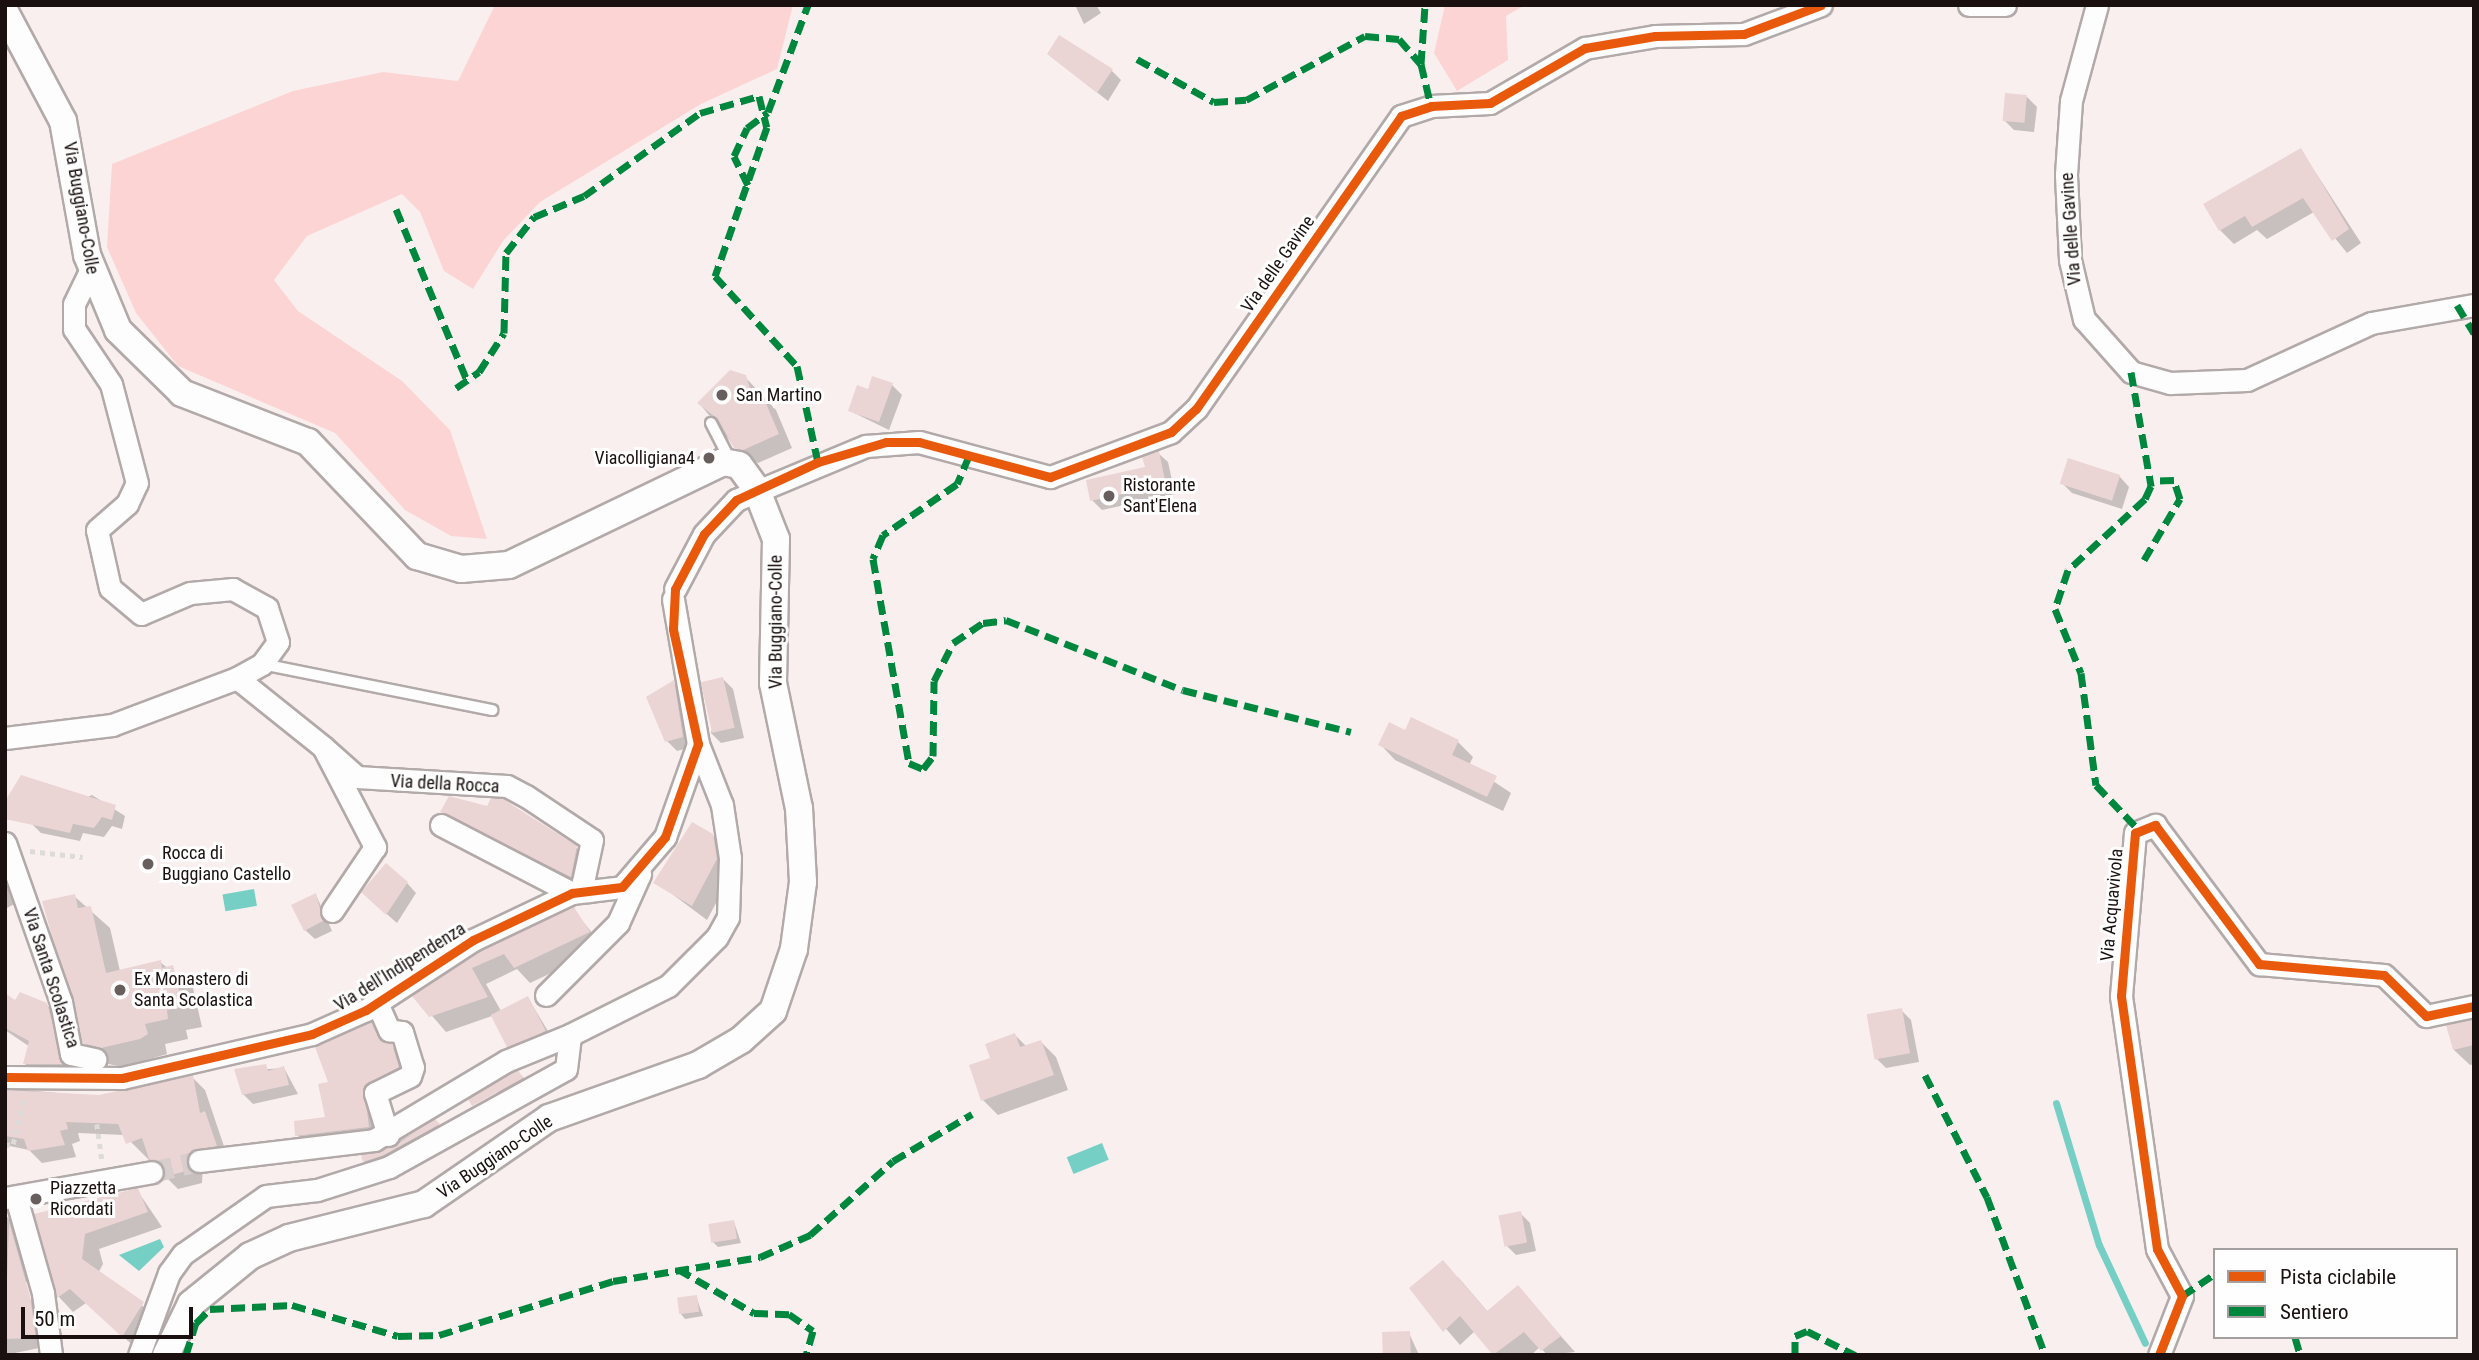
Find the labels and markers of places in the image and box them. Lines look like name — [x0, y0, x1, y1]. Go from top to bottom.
place label: San Martino — [736, 384, 822, 406]
marker: San Martino — [714, 387, 730, 403]
place label: Viacolligiana4 — [595, 447, 695, 469]
marker: Viacolligiana4 — [701, 450, 717, 466]
place label: Ristorante Sant'Elena — [1123, 475, 1197, 518]
marker: Ristorante Sant'Elena — [1101, 488, 1117, 504]
place label: Rocca di Buggiano Castello — [162, 843, 291, 886]
marker: Rocca di Buggiano Castello — [140, 856, 156, 872]
place label: Ex Monastero di Santa Scolastica — [134, 969, 253, 1012]
marker: Ex Monastero di Santa Scolastica — [112, 982, 128, 998]
place label: Piazzetta Ricordati — [50, 1178, 116, 1220]
marker: Piazzetta Ricordati — [28, 1191, 44, 1207]

